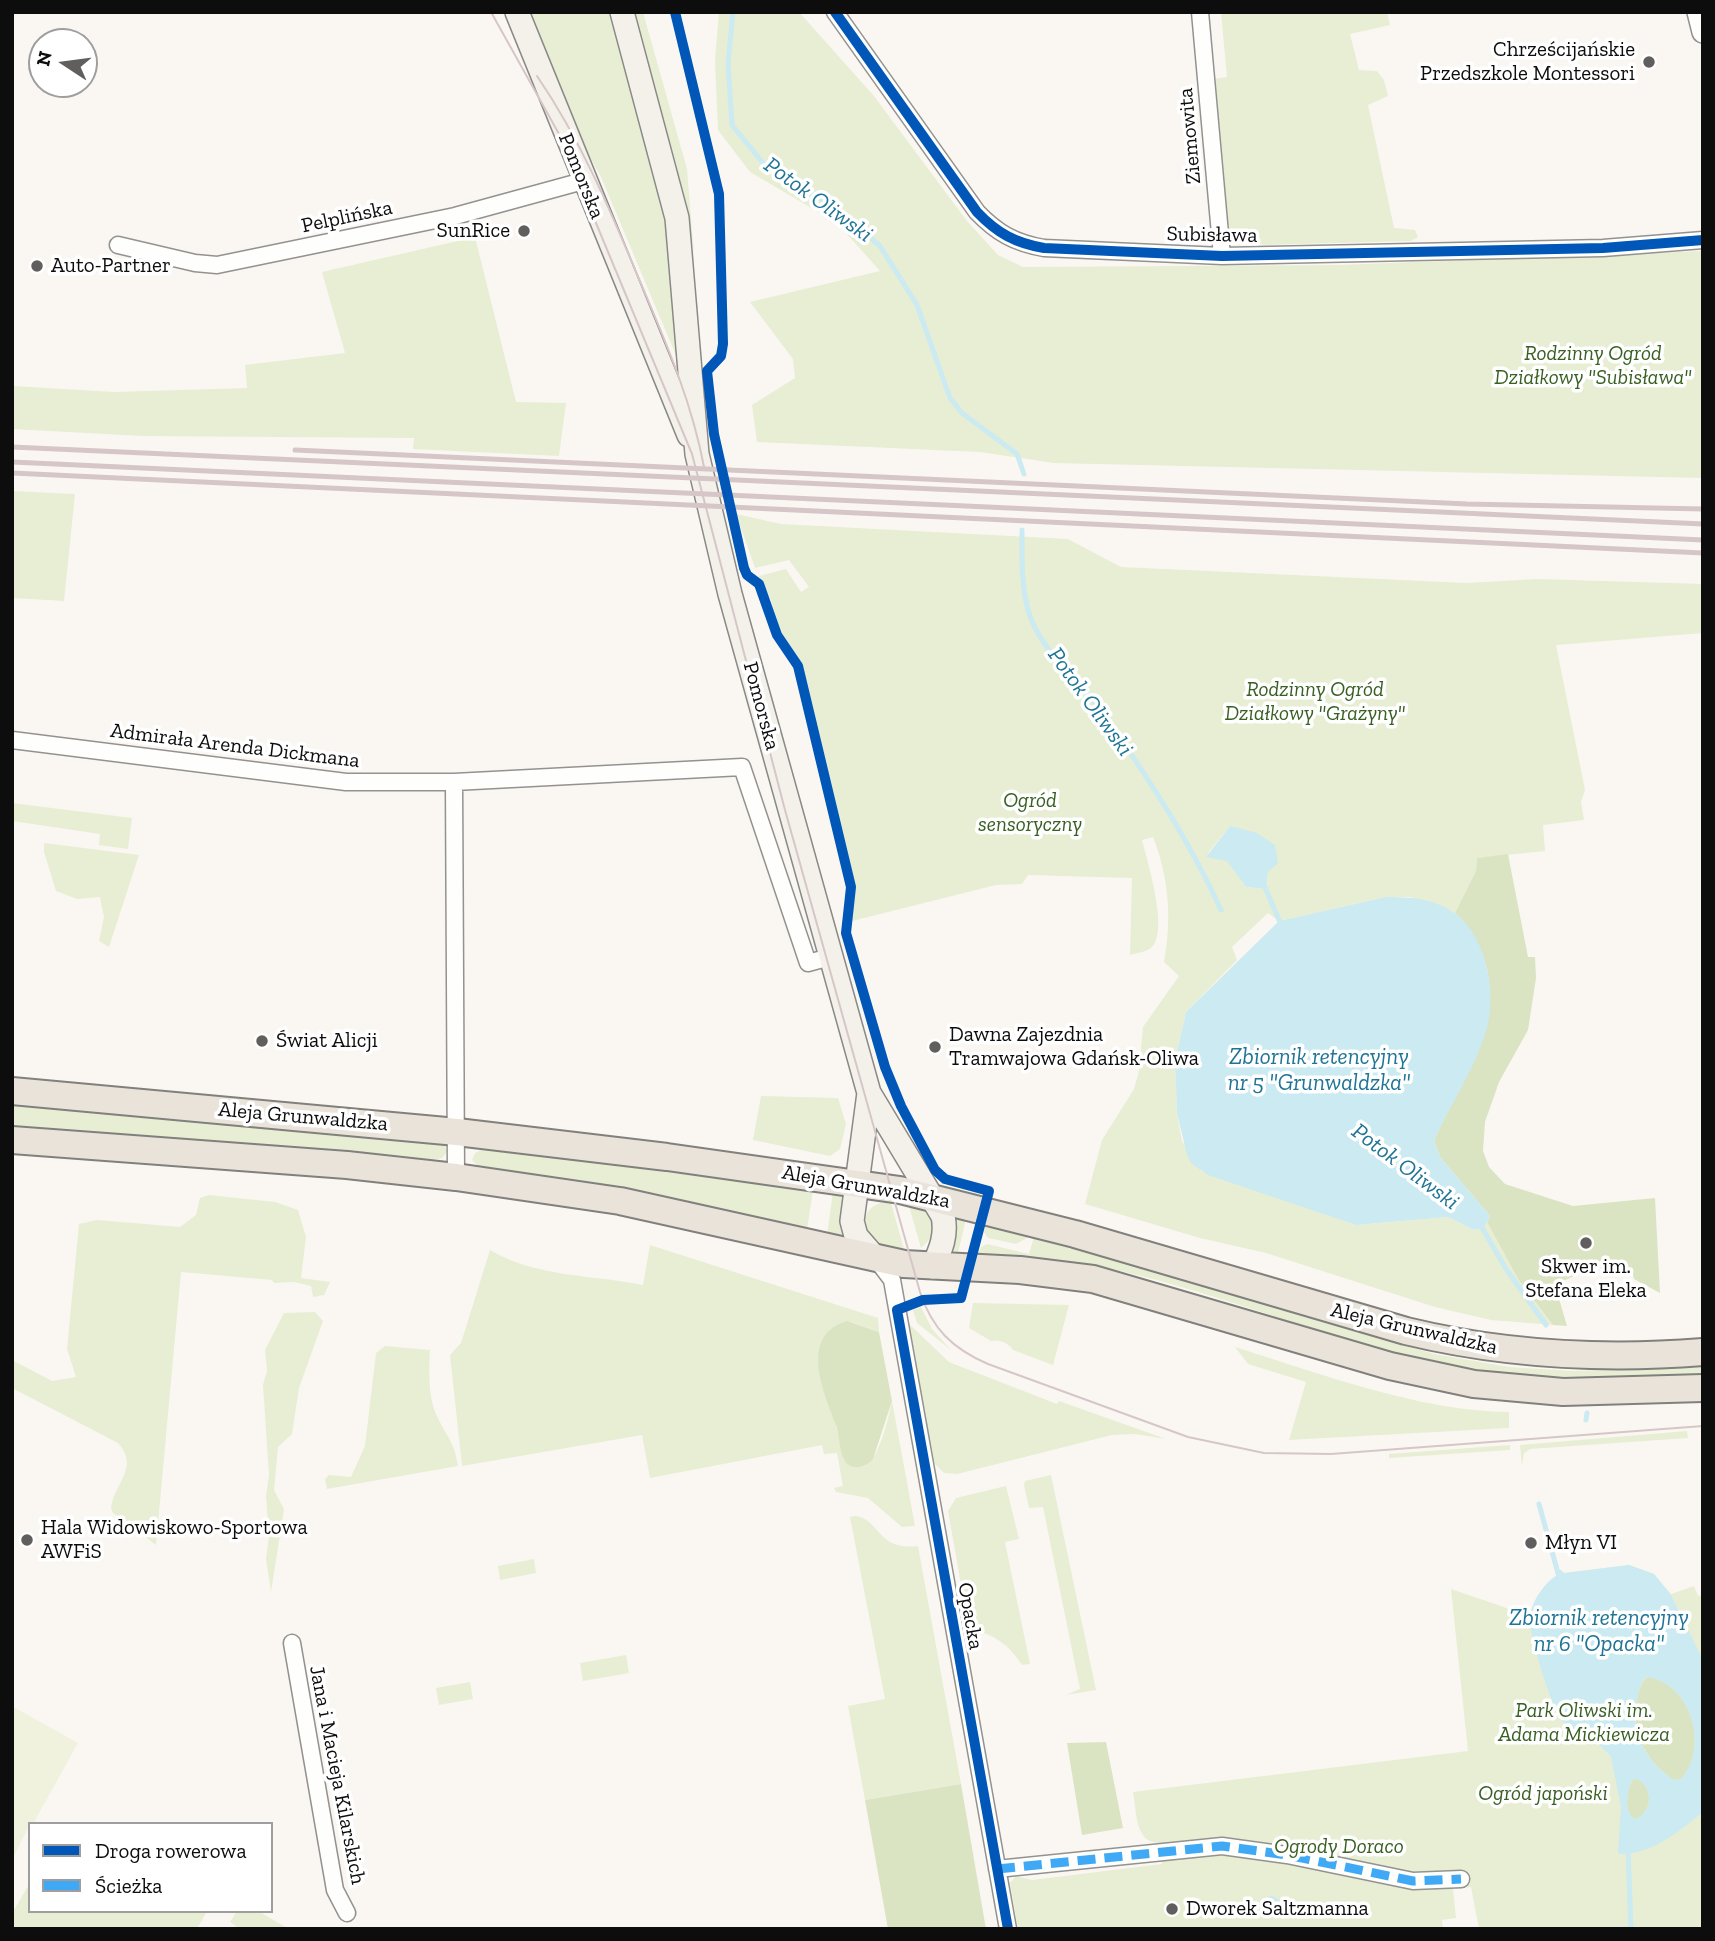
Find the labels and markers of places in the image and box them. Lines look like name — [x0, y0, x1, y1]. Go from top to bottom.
place label: Chrześcijańskie Przedszkole Montessori — [1420, 37, 1635, 87]
marker: Chrześcijańskie Przedszkole Montessori — [1641, 54, 1657, 70]
place label: SunRice — [437, 218, 510, 244]
marker: SunRice — [516, 223, 532, 239]
place label: Auto-Partner — [51, 253, 171, 279]
marker: Auto-Partner — [29, 258, 45, 274]
place label: Dawna Zajezdnia Tramwajowa Gdańsk-Oliwa — [949, 1022, 1199, 1072]
place label: Świat Alicji — [276, 1028, 378, 1054]
marker: Świat Alicji — [254, 1033, 270, 1049]
marker: Dawna Zajezdnia Tramwajowa Gdańsk-Oliwa — [927, 1039, 943, 1055]
marker: Skwer im. Stefana Eleka — [1578, 1235, 1594, 1251]
place label: Skwer im. Stefana Eleka — [1525, 1254, 1647, 1304]
place label: Hala Widowiskowo-Sportowa AWFiS — [41, 1515, 308, 1565]
place label: Młyn VI — [1545, 1530, 1617, 1556]
marker: Hala Widowiskowo-Sportowa AWFiS — [19, 1532, 35, 1548]
marker: Młyn VI — [1523, 1535, 1539, 1551]
place label: Dworek Saltzmanna — [1186, 1896, 1369, 1922]
marker: Dworek Saltzmanna — [1164, 1901, 1180, 1917]

